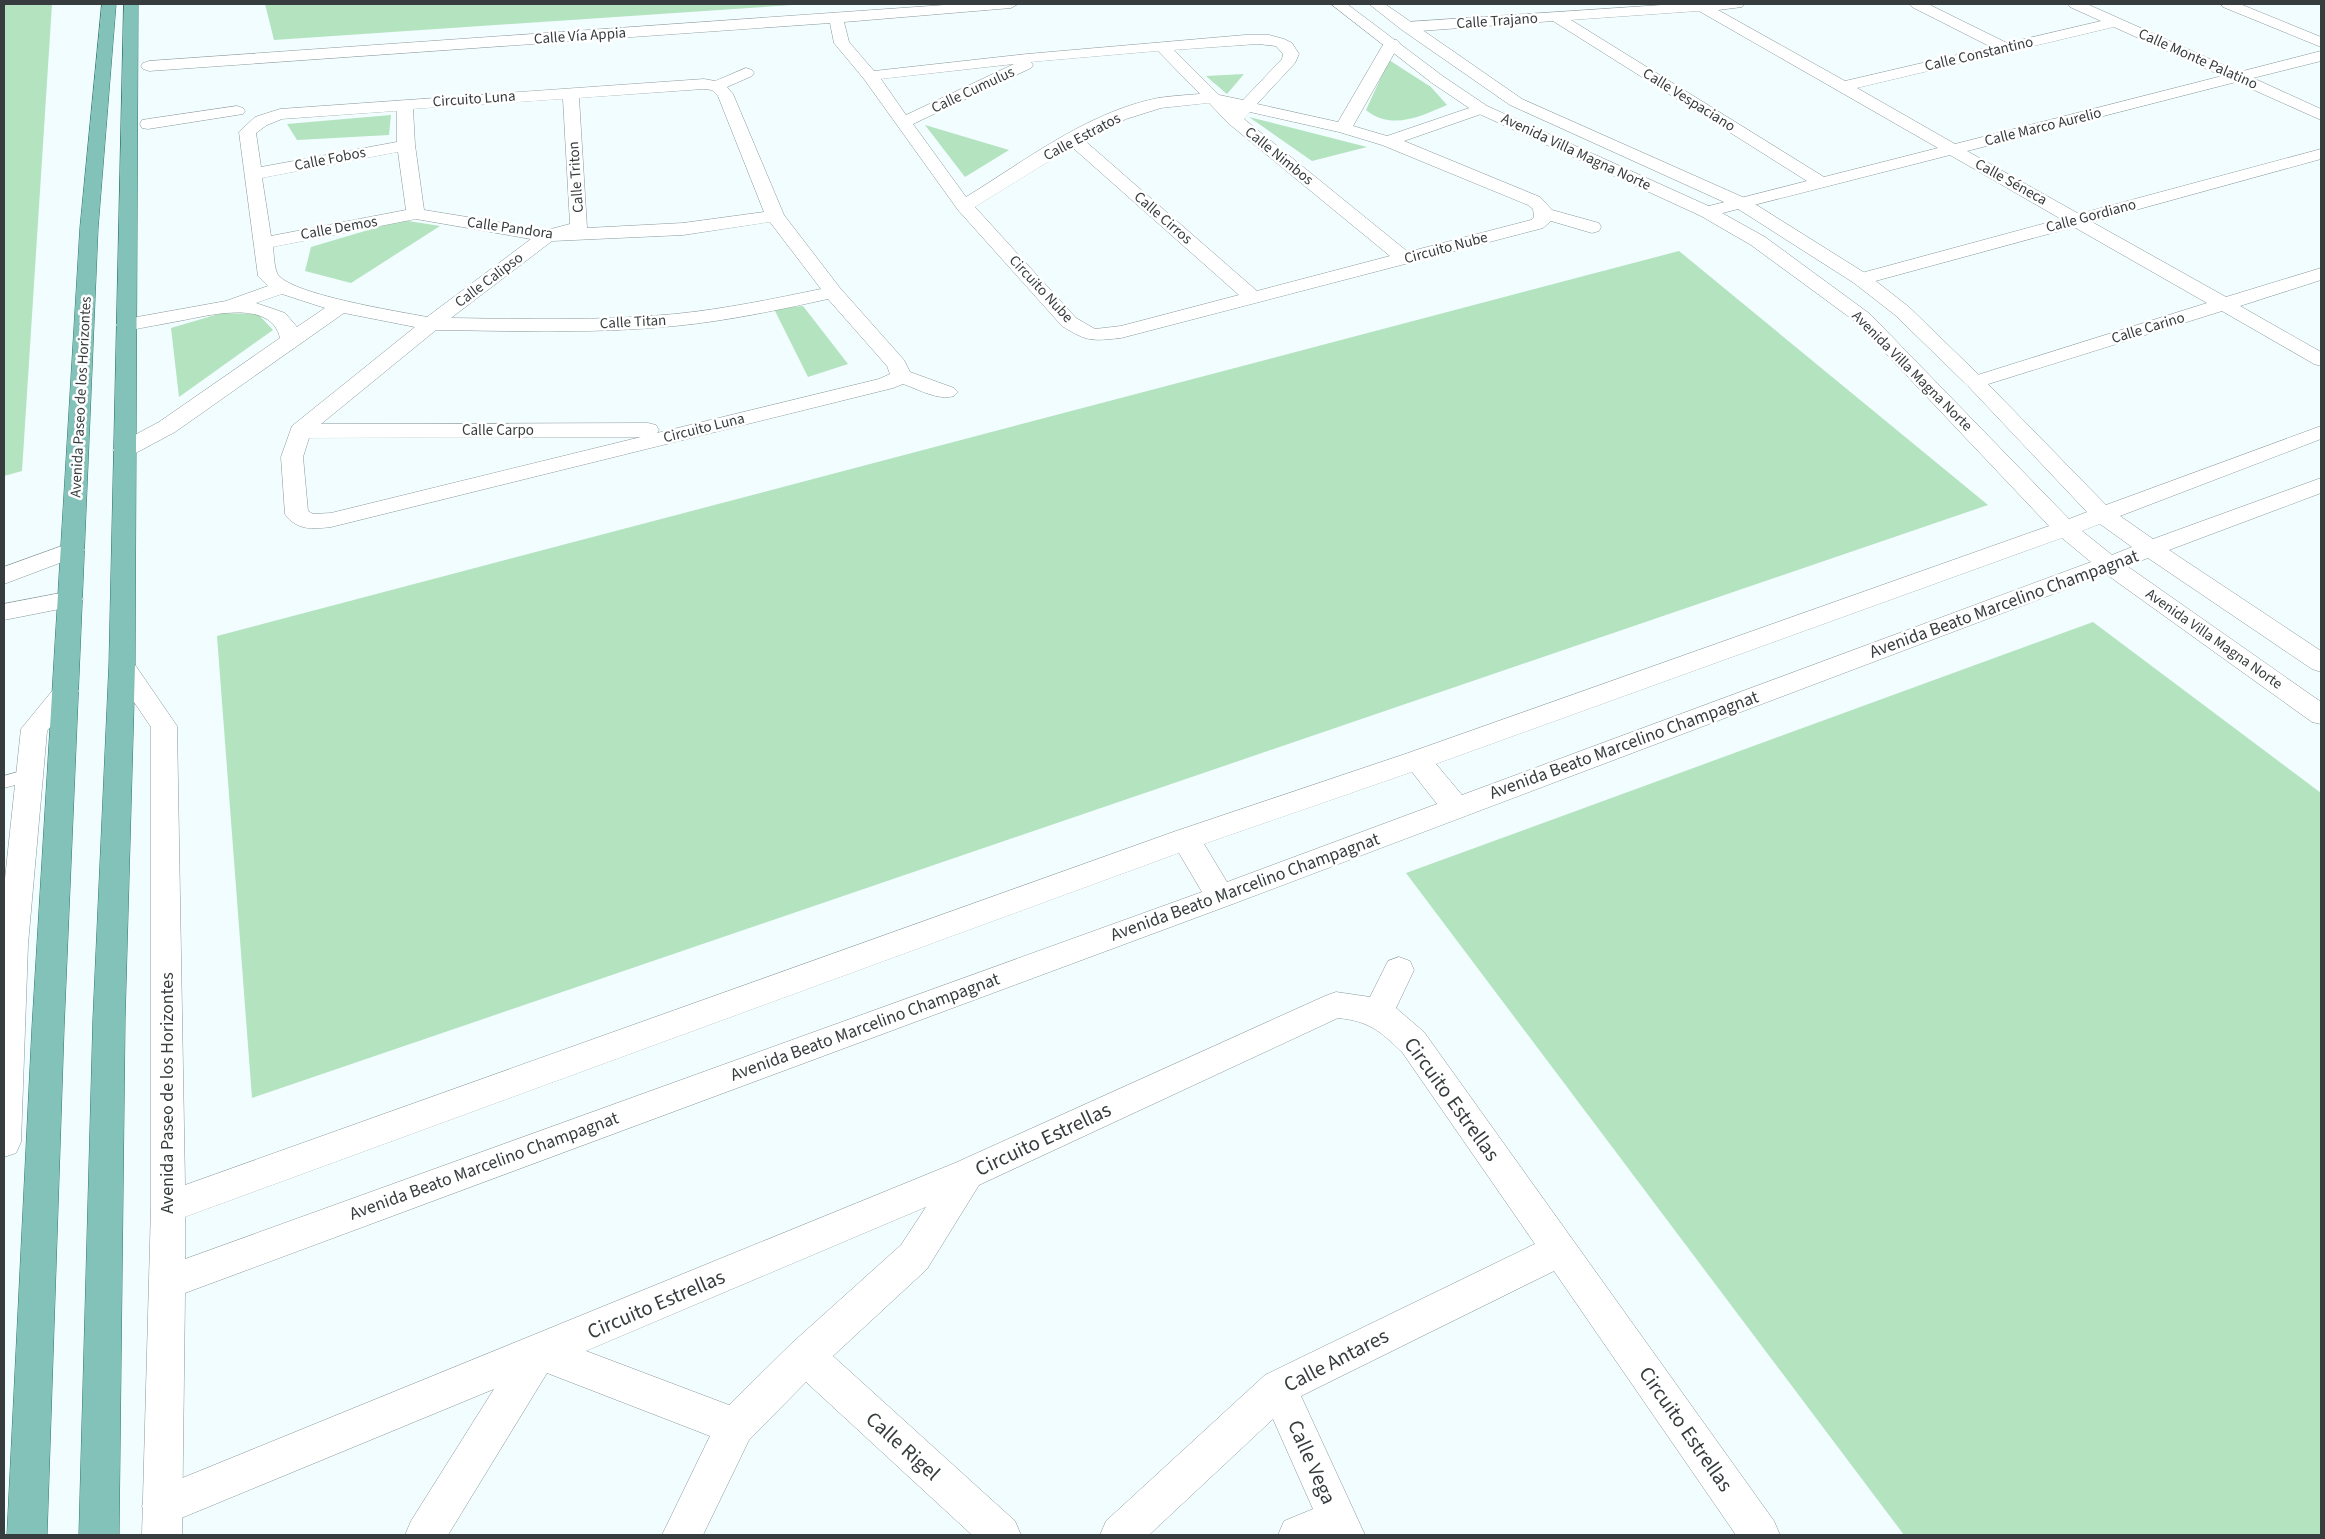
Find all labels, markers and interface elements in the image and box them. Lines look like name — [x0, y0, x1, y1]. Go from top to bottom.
street label: Calle Trajano — [1456, 8, 1538, 34]
street label: Calle Vía Appia — [533, 22, 627, 50]
street label: Calle Monte Palatino — [2135, 23, 2261, 95]
street label: Calle Constantino — [1923, 31, 2035, 77]
street label: Calle Cumulus — [928, 62, 1018, 118]
street label: Calle Vespaciano — [1639, 63, 1739, 137]
street label: Circuito Luna — [432, 86, 516, 112]
street label: Calle Marco Aurelio — [1982, 102, 2104, 152]
street label: Calle Estratos — [1040, 108, 1124, 166]
street label: Avenida Villa Magna Norte — [1498, 108, 1654, 196]
street label: Calle Nimbos — [1240, 122, 1318, 190]
street label: Calle Triton — [563, 141, 589, 213]
street label: Calle Fobos — [293, 142, 367, 176]
street label: Calle Séneca — [1971, 154, 2051, 210]
street label: Calle Cirros — [1129, 187, 1197, 249]
street label: Calle Gordiano — [2044, 194, 2138, 238]
street label: Calle Demos — [299, 211, 379, 245]
street label: Calle Pandora — [466, 212, 554, 244]
street label: Circuito Nube — [1402, 227, 1490, 269]
street label: Calle Calipso — [451, 247, 527, 313]
street label: Circuito Nube — [1004, 251, 1078, 327]
street label: Avenida Paseo de los Horizontes — [65, 296, 97, 498]
street label: Avenida Villa Magna Norte — [1847, 306, 1977, 436]
street label: Calle Carino — [2109, 307, 2187, 349]
street label: Calle Titan — [599, 310, 667, 334]
street label: Circuito Luna — [661, 408, 747, 448]
street label: Calle Carpo — [462, 420, 534, 441]
street label: Avenida Beato Marcelino Champagnat — [1866, 544, 2142, 664]
street label: Avenida Villa Magna Norte — [2141, 584, 2287, 694]
street label: Avenida Beato Marcelino Champagnat — [1486, 685, 1762, 805]
street label: Avenida Beato Marcelino Champagnat — [1107, 827, 1383, 947]
street label: Avenida Beato Marcelino Champagnat — [727, 967, 1003, 1087]
street label: Avenida Paseo de los Horizontes — [155, 972, 180, 1214]
street label: Circuito Estrellas — [1397, 1031, 1507, 1167]
street label: Circuito Estrellas — [970, 1094, 1116, 1184]
street label: Avenida Beato Marcelino Champagnat — [346, 1106, 622, 1226]
street label: Circuito Estrellas — [583, 1261, 730, 1347]
street label: Calle Antares — [1278, 1321, 1394, 1399]
street label: Circuito Estrellas — [1632, 1360, 1741, 1498]
street label: Calle Rigel — [859, 1404, 947, 1488]
street label: Calle Vega — [1280, 1415, 1344, 1509]

